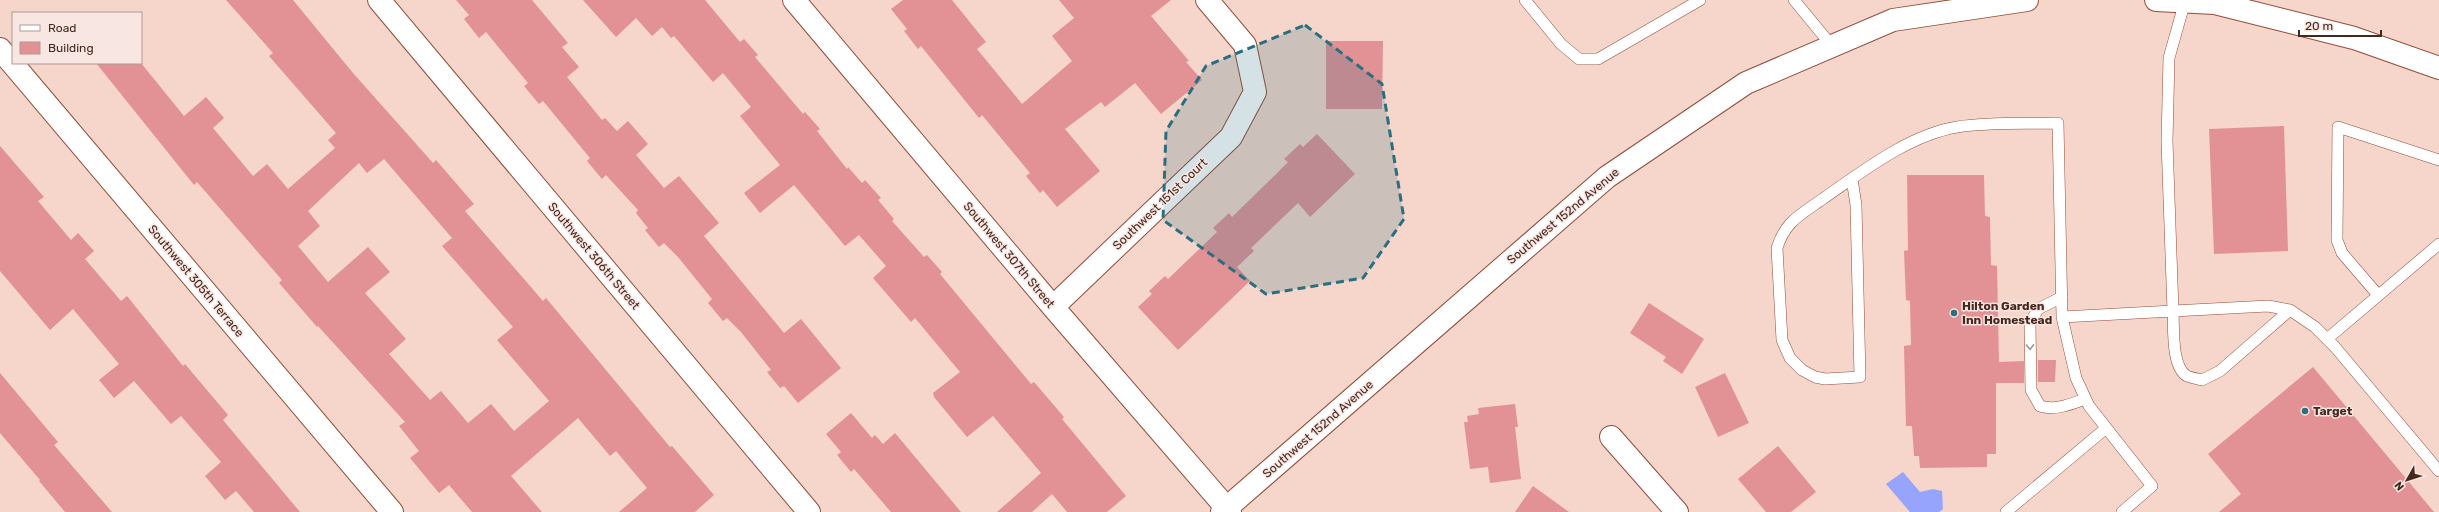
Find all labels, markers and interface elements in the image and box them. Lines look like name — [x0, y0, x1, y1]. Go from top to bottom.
legend — [12, 12, 142, 64]
scale bar — [2299, 12, 2381, 38]
text: 20 m — [2305, 19, 2333, 33]
text: Road — [48, 21, 76, 35]
text: Building — [48, 41, 94, 55]
street label: Southwest 151st Court — [1110, 155, 1210, 253]
street label: Southwest 152nd Avenue — [1504, 165, 1622, 267]
street label: Southwest 307th Street — [961, 199, 1058, 311]
street label: Southwest 306th Street — [545, 200, 643, 312]
street label: Southwest 305th Terrace — [145, 222, 247, 340]
place label: Hilton Garden Inn Homestead — [1962, 299, 2052, 327]
marker: Hilton Garden Inn Homestead — [1949, 308, 1959, 318]
one-way arrow — [2026, 344, 2035, 350]
street label: Southwest 152nd Avenue — [1260, 377, 1376, 481]
place label: Target — [2313, 404, 2353, 418]
marker: Target — [2300, 406, 2310, 416]
north arrow — [2387, 460, 2427, 500]
text: N — [2392, 479, 2407, 493]

